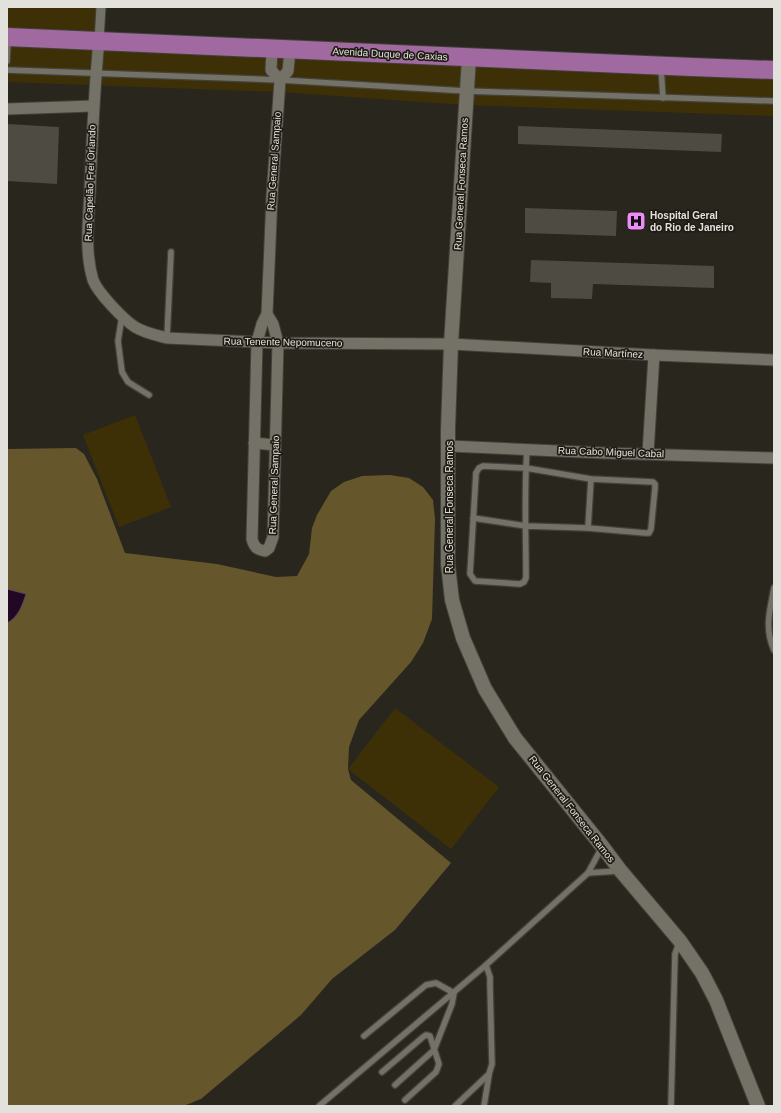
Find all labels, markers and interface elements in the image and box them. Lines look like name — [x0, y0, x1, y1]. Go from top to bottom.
street label: Avenida Duque de Caxias — [332, 45, 448, 63]
street label: Rua General Sampaio — [265, 111, 283, 211]
street label: Rua General Fonseca Ramos — [452, 118, 470, 250]
street label: Rua Capelão Frei Orlando — [82, 124, 98, 242]
hospital icon: Hospital Geral do Rio de Janeiro — [625, 210, 647, 232]
place label: Hospital Geral do Rio de Janeiro — [650, 210, 734, 233]
street label: Rua Tenente Nepomuceno — [224, 335, 343, 349]
street label: Rua Martínez — [583, 346, 643, 360]
street label: Rua General Sampaio — [267, 435, 281, 535]
street label: Rua General Fonseca Ramos — [444, 441, 455, 573]
street label: Rua Cabo Miguel Cabal — [558, 445, 664, 459]
street label: Rua General Fonseca Ramos — [527, 753, 617, 865]

